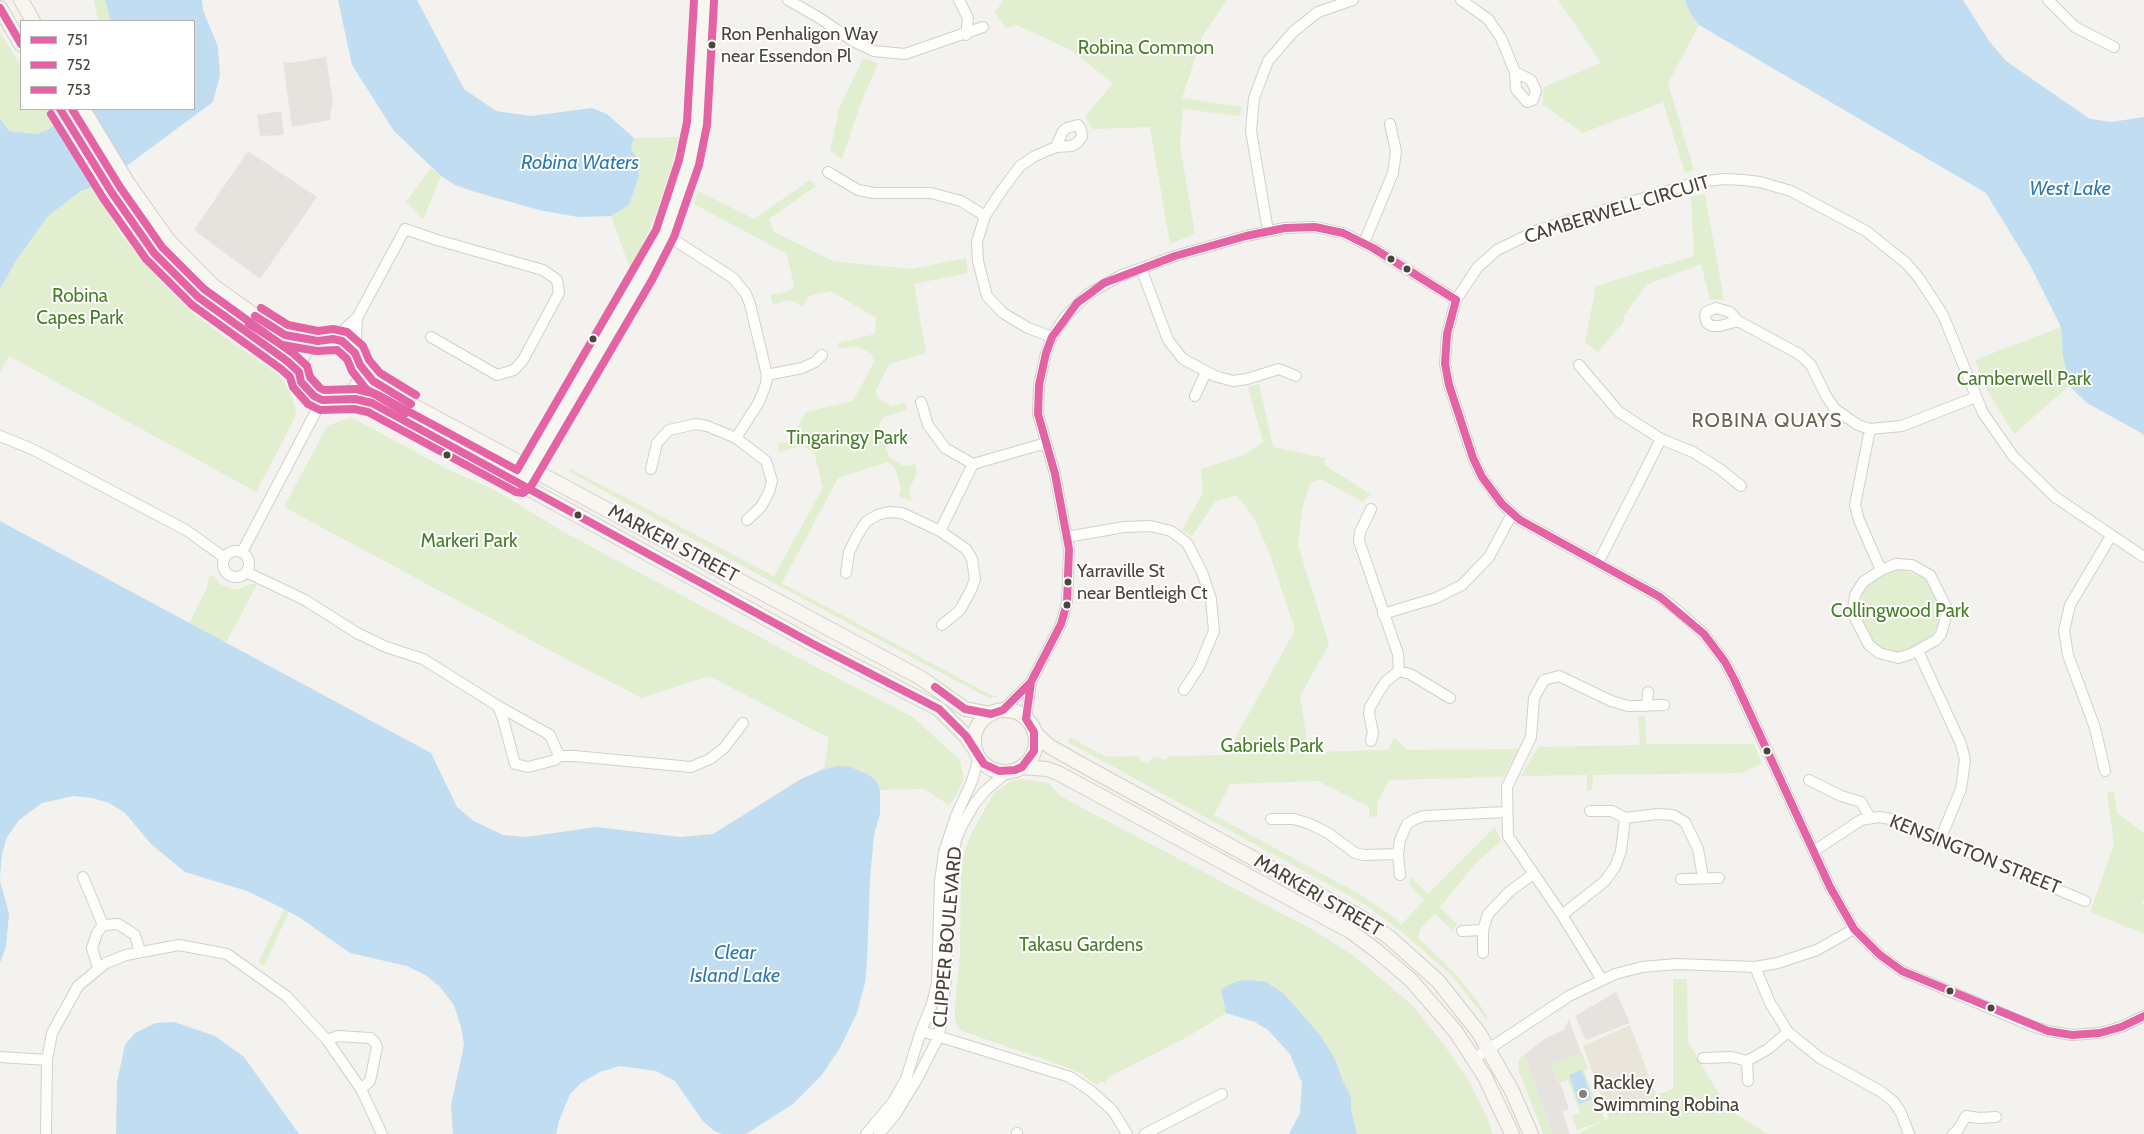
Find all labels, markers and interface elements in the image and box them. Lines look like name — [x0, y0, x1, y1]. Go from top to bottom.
legend — [20, 20, 195, 110]
place label: Ron Penhaligon Way near Essendon Pl — [721, 24, 878, 66]
text: 751 — [67, 31, 88, 49]
park label: Robina Common — [1078, 37, 1214, 59]
marker: Ron Penhaligon Way near Essendon Pl — [707, 40, 717, 50]
text: 752 — [67, 56, 91, 74]
text: 753 — [67, 81, 91, 99]
water label: Robina Waters — [521, 151, 639, 175]
street label: CAMBERWELL CIRCUIT — [1522, 171, 1712, 249]
water label: West Lake — [2029, 177, 2111, 201]
unlabelled marker — [1386, 254, 1396, 264]
unlabelled marker — [1402, 264, 1412, 274]
park label: Robina Capes Park — [36, 285, 124, 329]
unlabelled marker — [588, 334, 598, 344]
park label: Camberwell Park — [1957, 368, 2091, 390]
district label: ROBINA QUAYS — [1690, 409, 1844, 433]
park label: Tingaringy Park — [786, 427, 908, 449]
unlabelled marker — [442, 450, 452, 460]
street label: MARKERI STREET — [604, 500, 742, 588]
unlabelled marker — [573, 510, 583, 520]
park label: Markeri Park — [421, 530, 517, 552]
place label: Yarraville St near Bentleigh Ct — [1077, 561, 1208, 604]
marker: Yarraville St near Bentleigh Ct — [1063, 577, 1073, 587]
unlabelled marker — [1062, 600, 1072, 610]
park label: Collingwood Park — [1831, 600, 1969, 622]
park label: Gabriels Park — [1220, 735, 1324, 757]
unlabelled marker — [1762, 746, 1772, 756]
street label: KENSINGTON STREET — [1886, 810, 2064, 900]
street label: CLIPPER BOULEVARD — [929, 846, 967, 1028]
street label: MARKERI STREET — [1250, 850, 1386, 942]
park label: Takasu Gardens — [1019, 934, 1143, 956]
water label: Clear Island Lake — [690, 941, 780, 988]
unlabelled marker — [1945, 986, 1955, 996]
unlabelled marker — [1986, 1003, 1996, 1013]
place label: Rackley Swimming Robina — [1593, 1072, 1739, 1116]
marker: Rackley Swimming Robina — [1577, 1088, 1589, 1100]

